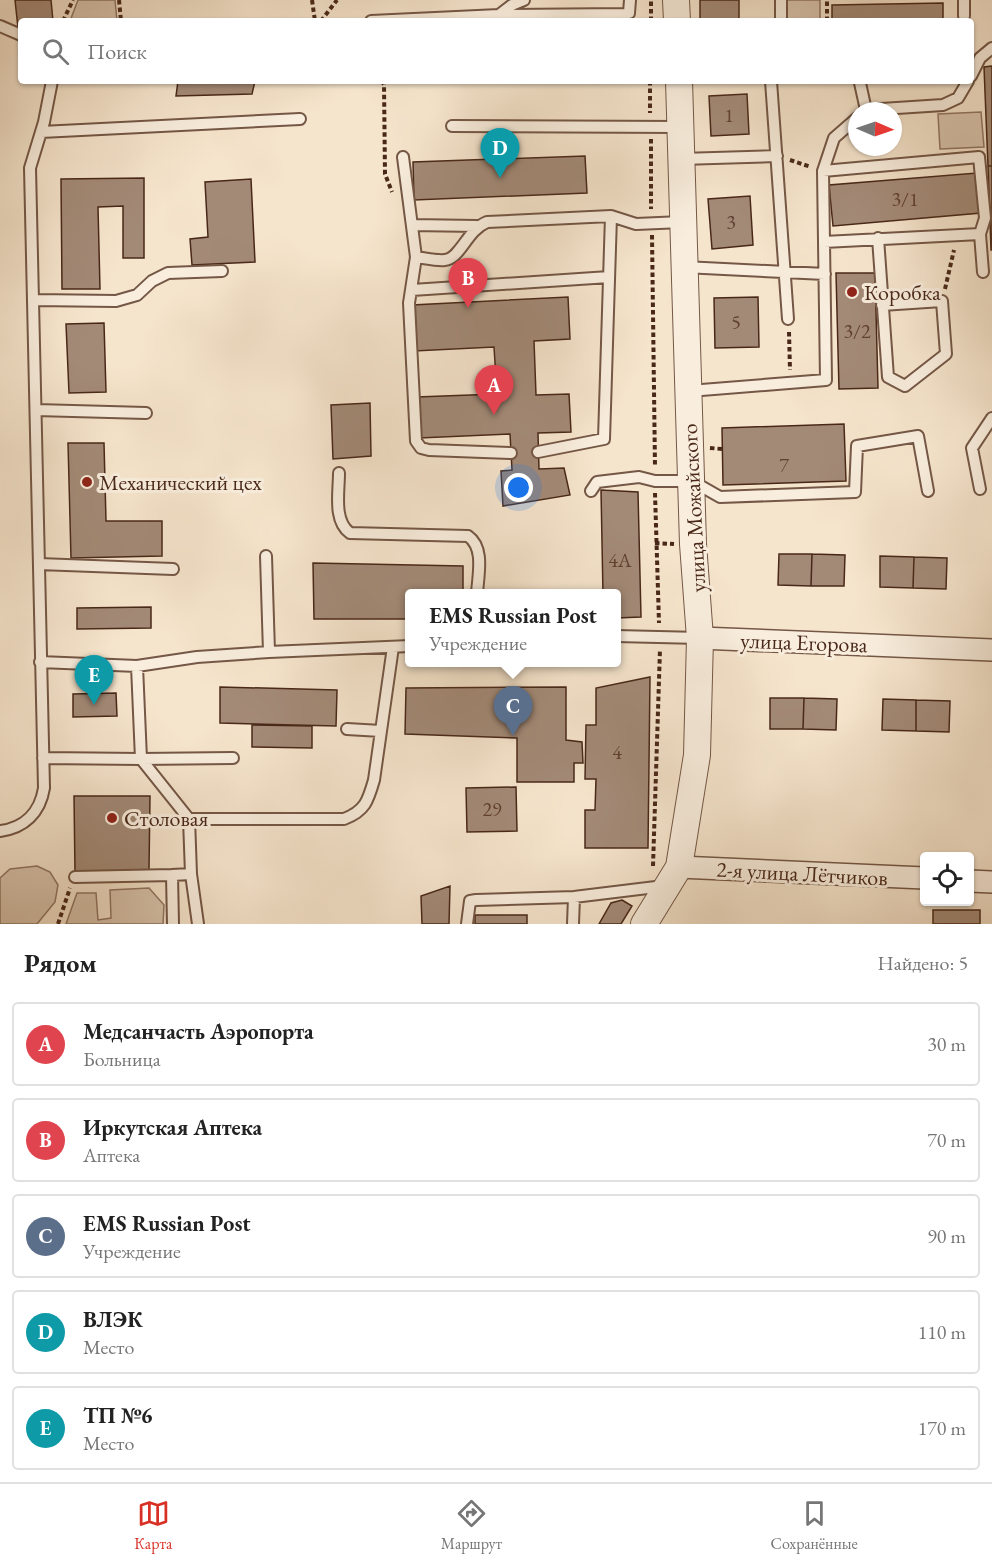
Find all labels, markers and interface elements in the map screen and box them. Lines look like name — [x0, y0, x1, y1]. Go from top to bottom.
search box — [18, 18, 974, 84]
icon: search — [39, 35, 72, 68]
text: Поиск — [87, 37, 147, 66]
house number: 1 — [724, 102, 734, 128]
north arrow — [848, 102, 902, 156]
pin: D — [480, 128, 520, 178]
house number: 3/1 — [891, 186, 919, 212]
house number: 3 — [726, 209, 736, 235]
pin: B — [448, 258, 488, 308]
place label: Коробка — [864, 278, 941, 307]
marker: Коробка — [845, 285, 859, 299]
house number: 5 — [731, 309, 741, 335]
house number: 3/2 — [843, 318, 871, 344]
pin: A — [474, 366, 514, 415]
street label: улица Можайского — [675, 423, 712, 593]
house number: 7 — [779, 452, 789, 478]
place label: Механический цех — [99, 468, 262, 497]
your location — [504, 473, 533, 502]
marker: Механический цех — [80, 475, 94, 489]
house number: 4А — [608, 547, 632, 573]
popup — [405, 589, 621, 667]
text: EMS Russian Рost — [429, 601, 597, 630]
street label: улица Егорова — [740, 626, 868, 659]
text: Учреждение — [429, 630, 527, 656]
pin: E — [74, 656, 113, 705]
pin: C — [494, 686, 532, 736]
house number: 4 — [612, 739, 622, 765]
house number: 29 — [482, 796, 502, 822]
place label: Столовая — [124, 804, 209, 833]
marker: Столовая — [105, 811, 119, 825]
map controls — [920, 852, 974, 906]
button: locate — [920, 852, 974, 906]
street label: 2-я улица Лётчиков — [716, 855, 888, 892]
text: Рядом — [24, 946, 97, 980]
text: Найдено: 5 — [877, 950, 968, 976]
text: Медсанчасть Аэропорта — [83, 1017, 314, 1046]
text: A — [38, 1031, 53, 1057]
text: 30 m — [927, 1031, 966, 1057]
text: Больница — [83, 1046, 161, 1072]
text: Иркутская Аптека — [83, 1113, 262, 1142]
text: B — [39, 1127, 52, 1153]
text: 70 m — [927, 1127, 966, 1153]
text: Аптека — [83, 1142, 140, 1168]
text: EMS Russian Рost — [83, 1209, 251, 1238]
text: C — [38, 1223, 53, 1249]
text: 90 m — [927, 1223, 966, 1249]
text: Учреждение — [83, 1238, 181, 1264]
text: ВЛЭК — [83, 1305, 143, 1334]
text: D — [38, 1319, 53, 1345]
text: 110 m — [918, 1319, 966, 1345]
text: Место — [83, 1334, 134, 1360]
text: ТП №6 — [83, 1401, 152, 1430]
text: E — [40, 1415, 51, 1441]
text: 170 m — [918, 1415, 966, 1441]
text: Место — [83, 1430, 134, 1456]
tab: Карта — [134, 1497, 172, 1554]
tab: Маршрут — [441, 1497, 502, 1554]
tab: Сохранённые — [771, 1497, 858, 1554]

